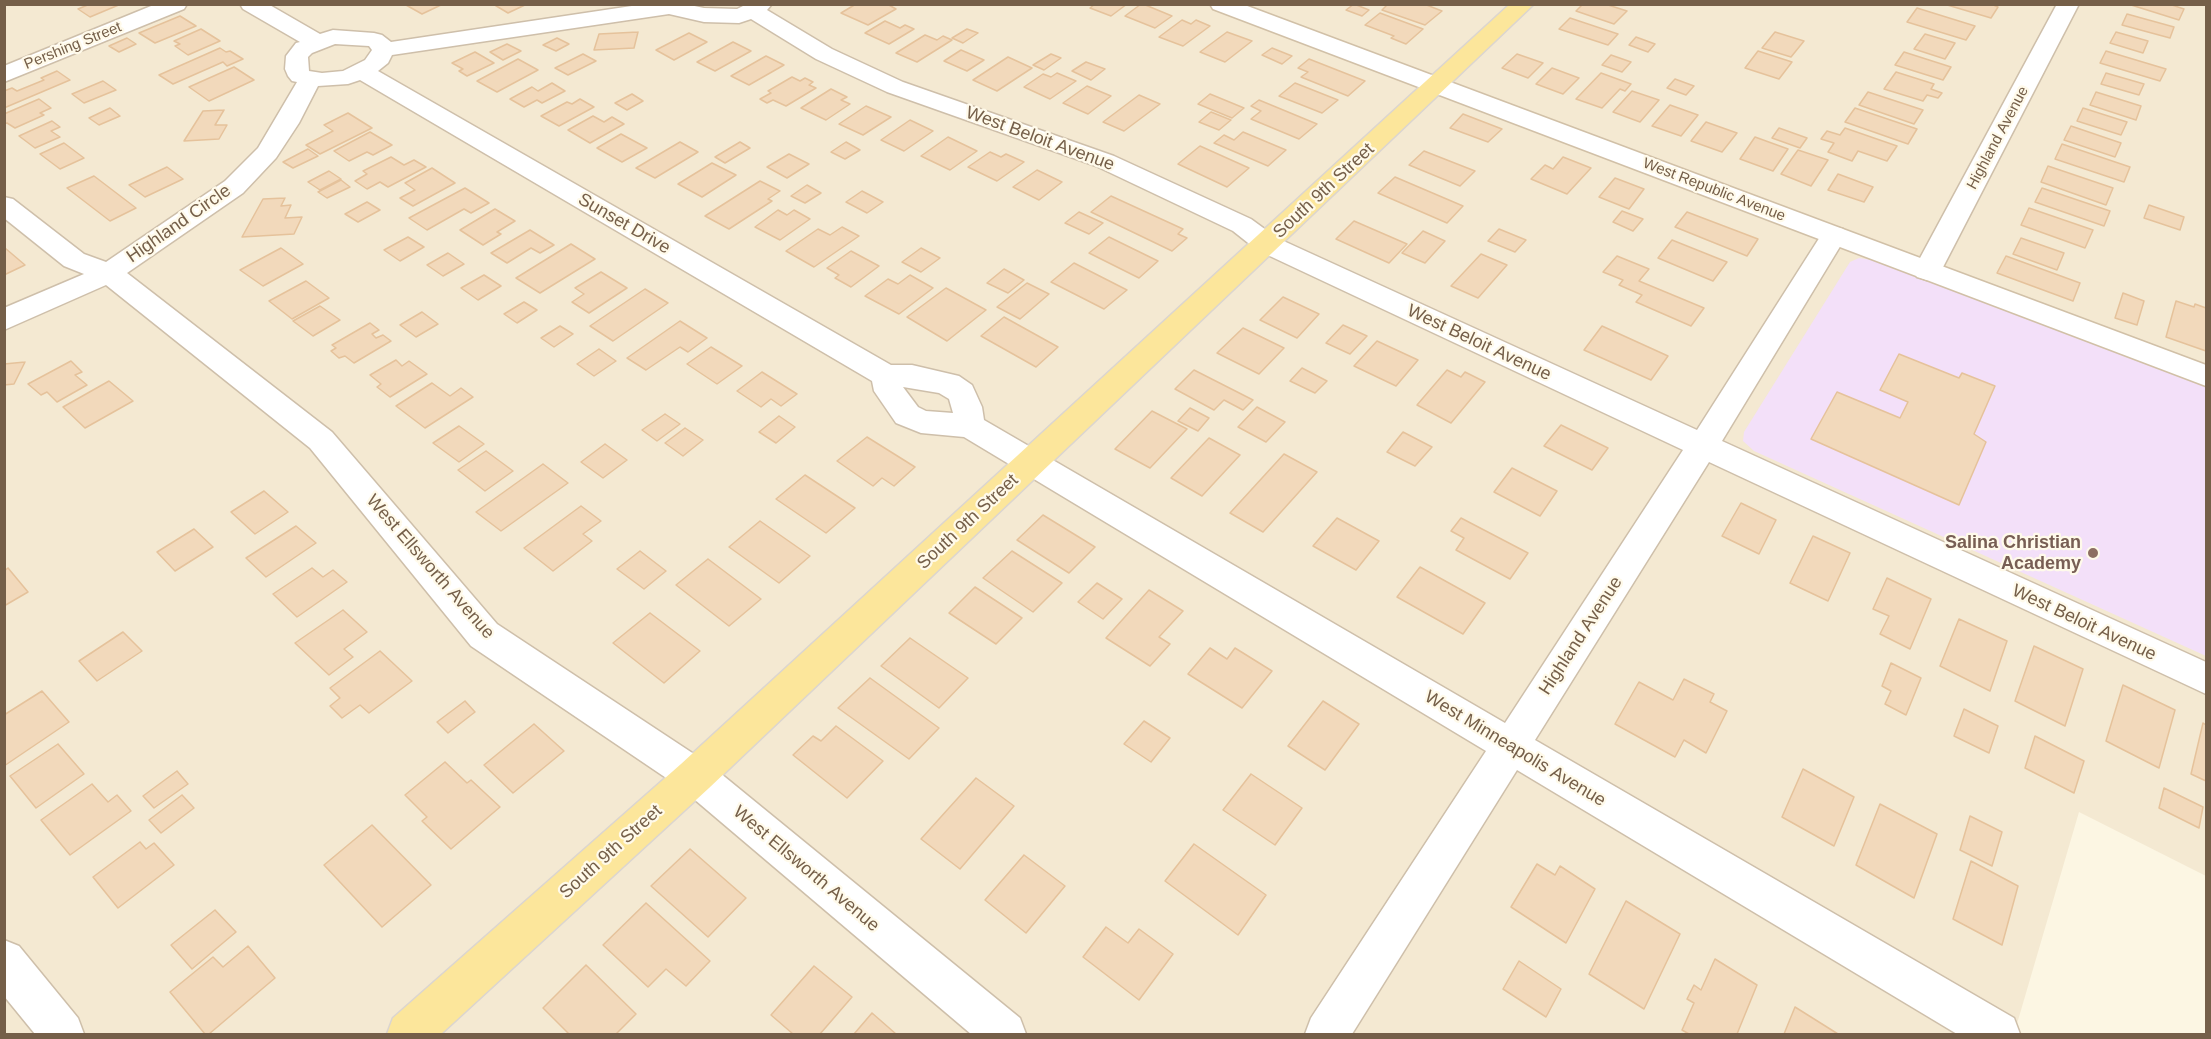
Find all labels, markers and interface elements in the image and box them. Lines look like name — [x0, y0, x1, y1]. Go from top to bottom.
street label: Pershing Street — [22, 18, 124, 74]
street label: Highland Avenue — [1963, 83, 2033, 193]
street label: West Beloit Avenue — [963, 102, 1117, 176]
street label: South 9th Street — [1269, 139, 1379, 243]
street label: West Republic Avenue — [1640, 155, 1788, 225]
street label: Highland Circle — [123, 180, 235, 268]
street label: Sunset Drive — [574, 189, 674, 259]
street label: West Beloit Avenue — [1404, 300, 1554, 386]
street label: South 9th Street — [913, 470, 1023, 574]
street label: West Ellsworth Avenue — [361, 490, 499, 644]
place label: Salina Christian Academy — [1945, 532, 2081, 574]
marker: Salina Christian Academy — [2086, 546, 2100, 560]
street label: Highland Avenue — [1535, 573, 1627, 699]
street label: West Beloit Avenue — [2009, 580, 2159, 666]
street label: West Minneapolis Avenue — [1421, 686, 1609, 812]
street label: South 9th Street — [555, 800, 667, 904]
street label: West Ellsworth Avenue — [728, 801, 884, 937]

